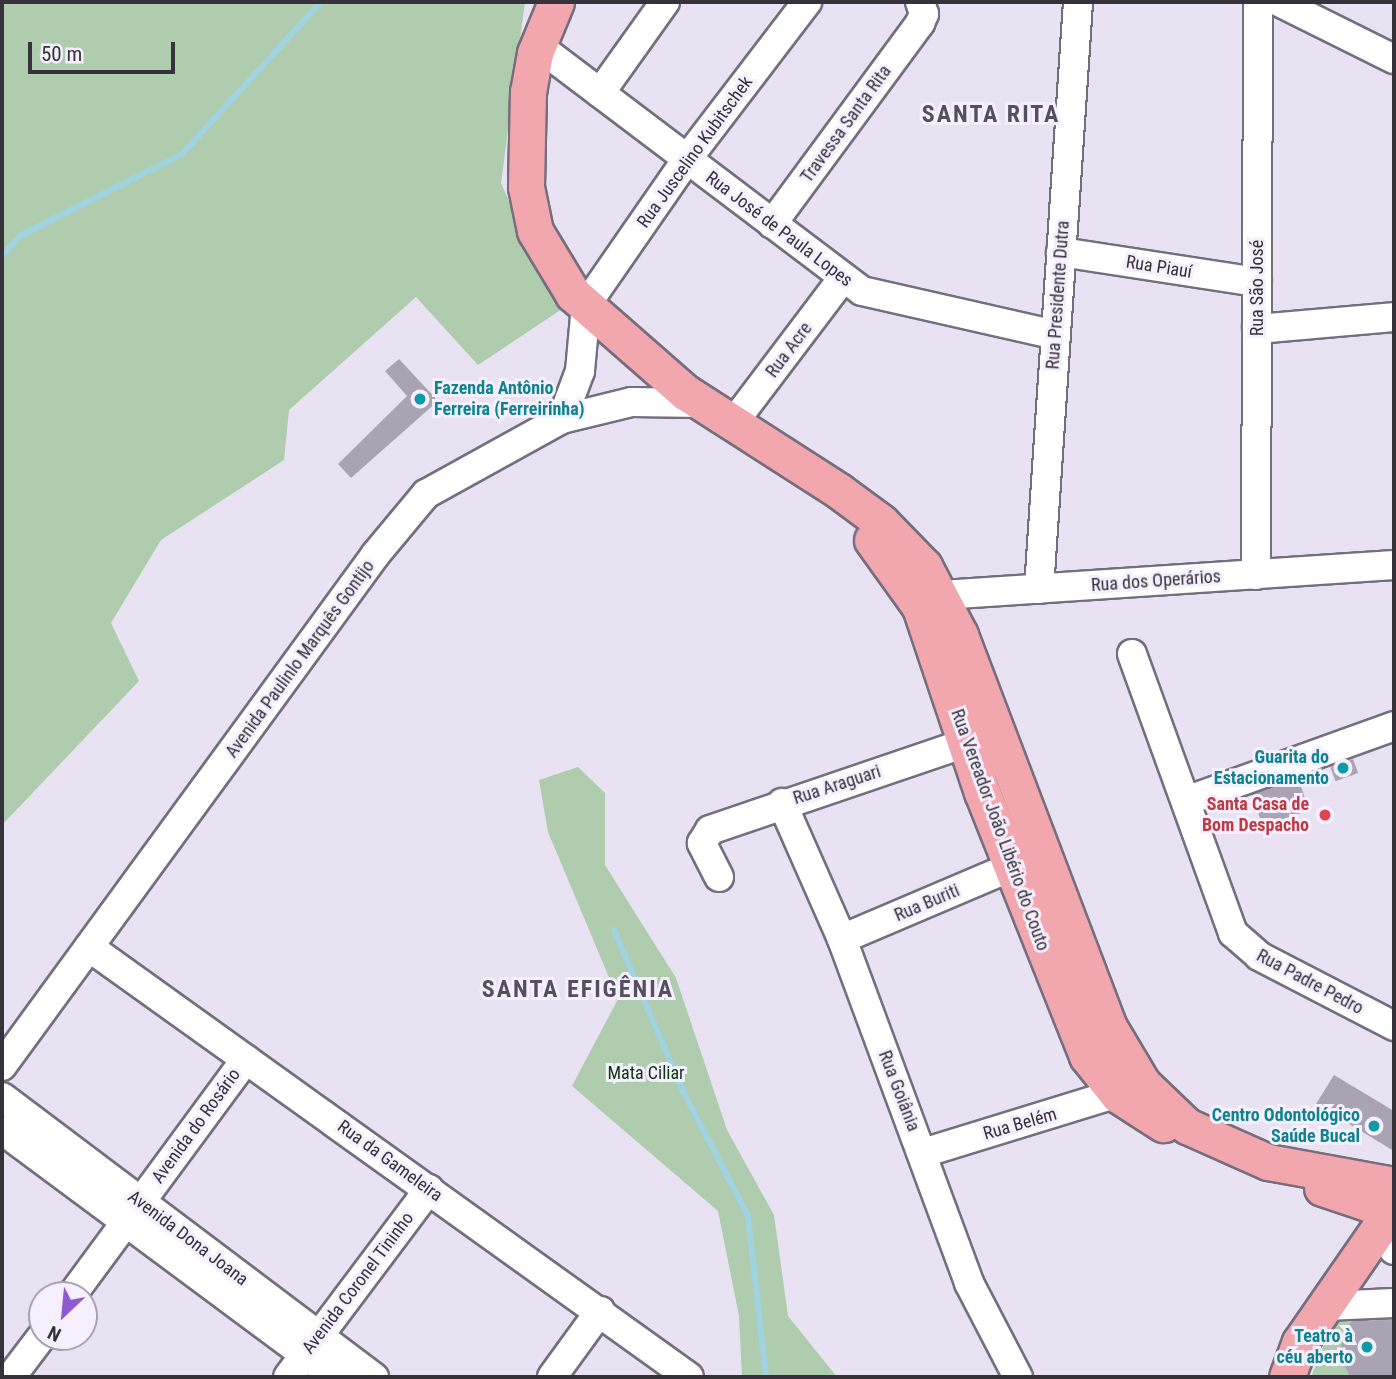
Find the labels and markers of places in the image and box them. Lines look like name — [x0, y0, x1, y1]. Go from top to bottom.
place label: Fazenda Antônio Ferreira (Ferreirinha) — [434, 378, 584, 420]
marker: Fazenda Antônio Ferreira (Ferreirinha) — [412, 391, 428, 407]
place label: Guarita do Estacionamento — [1214, 747, 1329, 790]
marker: Guarita do Estacionamento — [1335, 760, 1351, 776]
place label: Santa Casa de Bom Despacho — [1202, 794, 1309, 836]
marker: Santa Casa de Bom Despacho — [1315, 805, 1335, 825]
place label: Centro Odontológico Saúde Bucal — [1212, 1105, 1360, 1148]
marker: Centro Odontológico Saúde Bucal — [1366, 1118, 1382, 1134]
place label: Teatro à céu aberto — [1276, 1326, 1353, 1368]
marker: Teatro à céu aberto — [1359, 1339, 1375, 1355]

